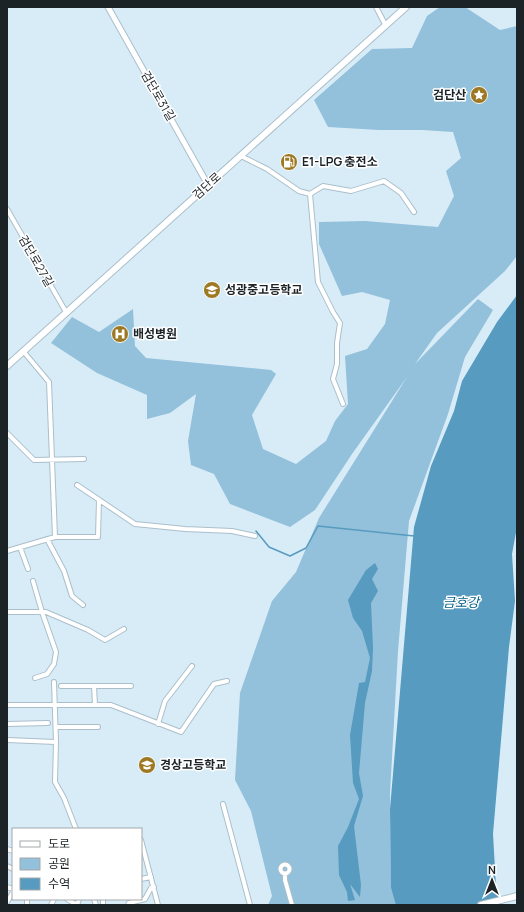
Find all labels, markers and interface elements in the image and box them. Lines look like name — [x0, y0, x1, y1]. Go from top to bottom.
street label: 검단로31길 — [137, 67, 180, 124]
place icon: 검단산 — [469, 85, 489, 105]
place label: 검단산 — [433, 86, 466, 103]
fuel station icon: E1-LPG 충전소 — [279, 152, 299, 172]
place label: E1-LPG 충전소 — [302, 153, 378, 170]
street label: 검단로 — [189, 168, 225, 203]
street label: 검단로27길 — [15, 232, 58, 290]
school or university icon: 성광중고등학교 — [202, 280, 222, 300]
place label: 성광중고등학교 — [225, 281, 302, 298]
hospital icon: 배성병원 — [110, 324, 130, 344]
place label: 배성병원 — [133, 325, 177, 342]
water label: 금호강 — [443, 593, 481, 611]
school or university icon: 경상고등학교 — [137, 755, 157, 775]
place label: 경상고등학교 — [160, 756, 226, 773]
legend — [12, 828, 142, 900]
text: 도로 — [48, 835, 70, 852]
text: 공원 — [48, 855, 70, 872]
north arrow — [472, 860, 512, 900]
text: N — [488, 862, 496, 877]
text: 수역 — [48, 875, 70, 892]

